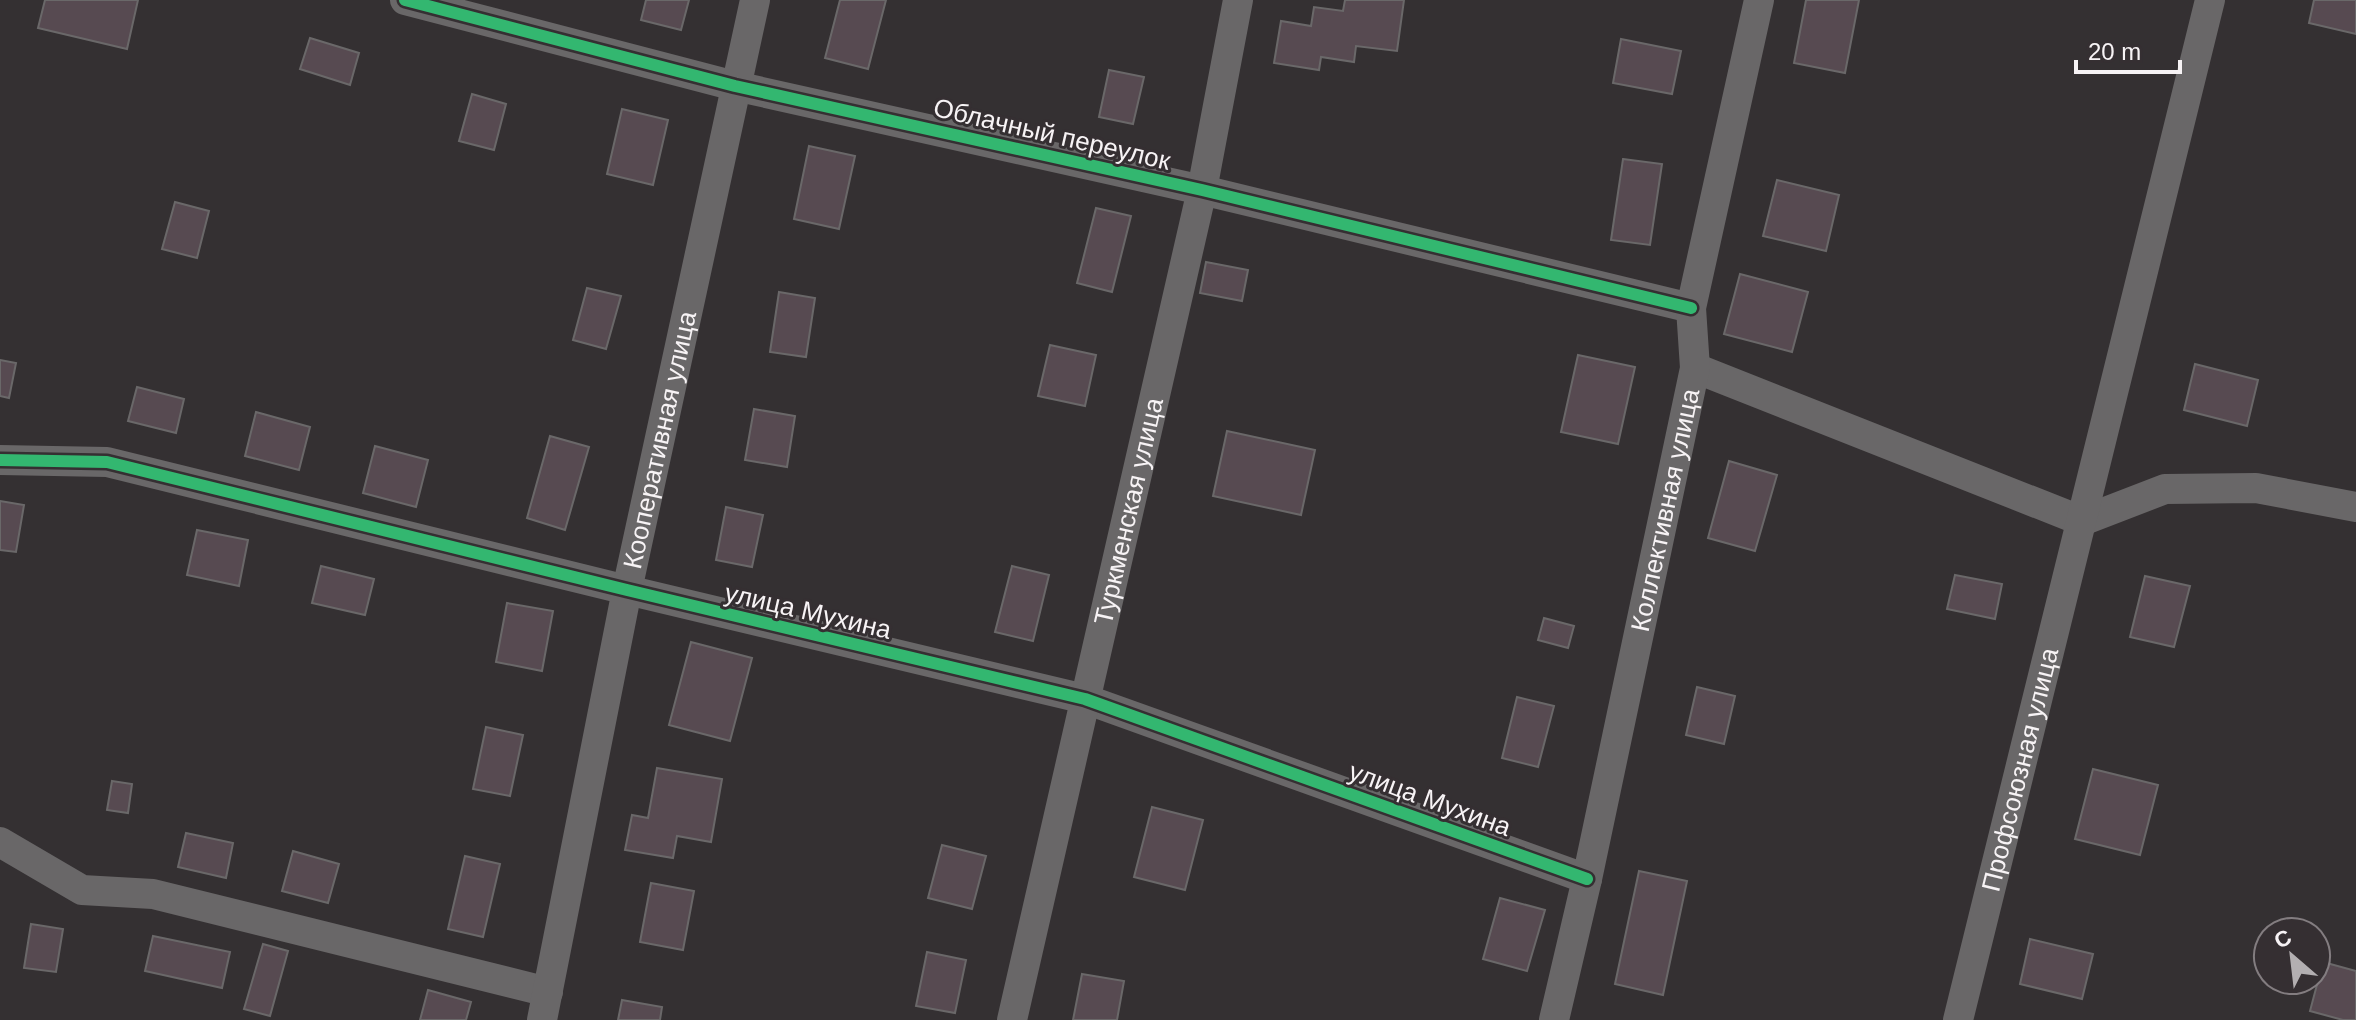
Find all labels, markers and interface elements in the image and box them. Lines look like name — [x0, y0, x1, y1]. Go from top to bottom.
scale bar — [2076, 24, 2180, 74]
text: 20 m — [2088, 38, 2141, 65]
street label: Облачный переулок — [931, 92, 1174, 176]
street label: Кооперативная улица — [617, 308, 702, 571]
street label: Коллективная улица — [1625, 385, 1705, 634]
street label: Туркменская улица — [1088, 394, 1169, 628]
street label: улица Мухина — [722, 577, 895, 645]
street label: Профсоюзная улица — [1975, 644, 2065, 894]
street label: улица Мухина — [1345, 756, 1516, 842]
north arrow — [2252, 916, 2332, 996]
text: С — [2270, 924, 2296, 954]

